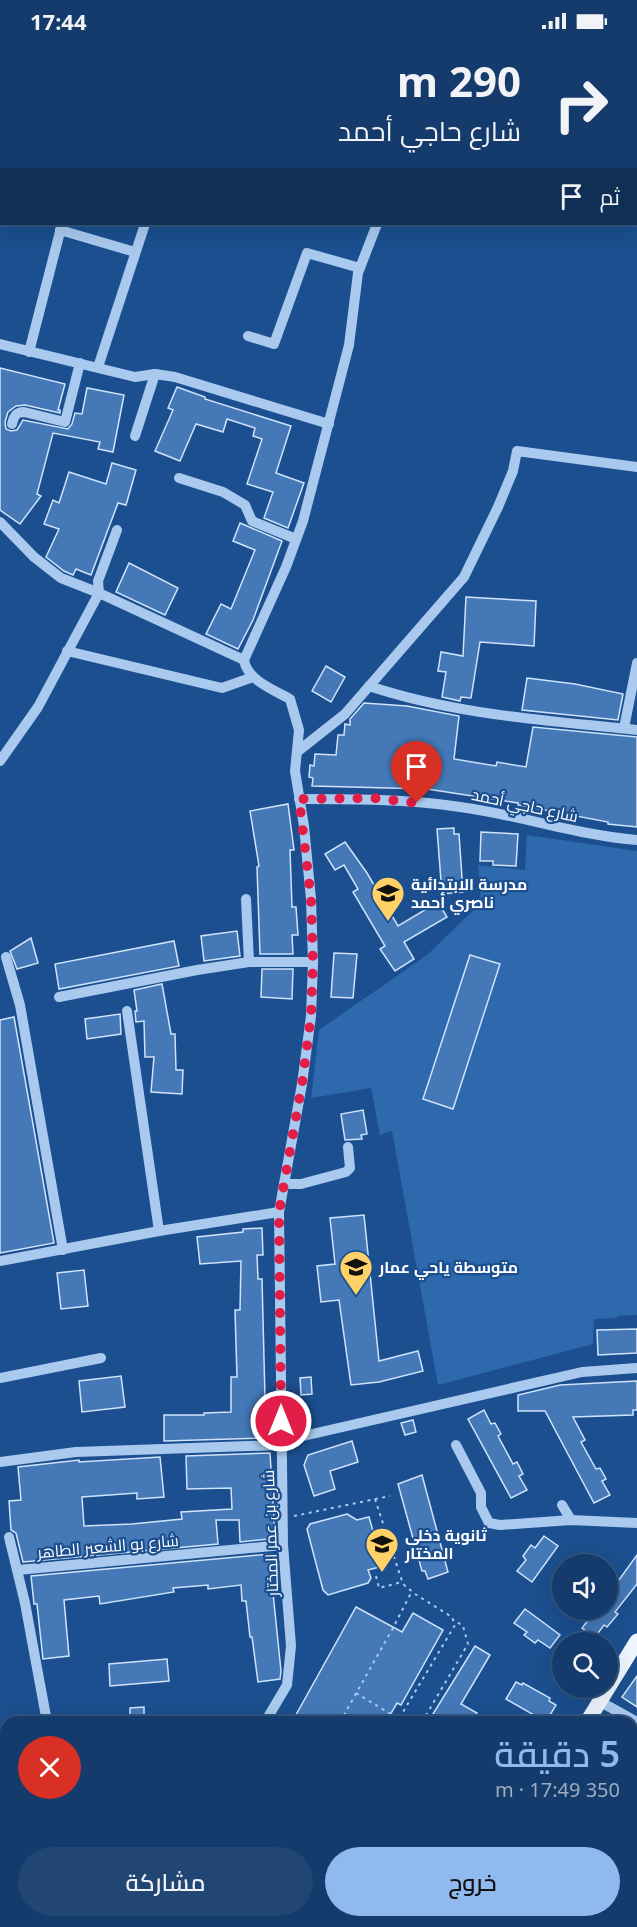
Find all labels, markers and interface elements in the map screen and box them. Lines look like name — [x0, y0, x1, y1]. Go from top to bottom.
text: 17:44 — [30, 6, 87, 36]
text: 290 m — [397, 52, 521, 109]
icon: right — [542, 66, 620, 144]
text: شارع حاجي أحمد — [338, 112, 521, 149]
icon: arrive — [555, 180, 588, 213]
text: ثم — [600, 181, 620, 211]
pin — [391, 741, 442, 803]
icon: arrive — [400, 750, 433, 783]
street label: شارع حاجي أحمد — [469, 783, 580, 830]
place label: مدرسة الابتدائية ناصري أحمد — [411, 873, 527, 915]
school or university icon: مدرسة الابتدائية ناصري أحمد — [370, 875, 406, 922]
school or university icon: متوسطة ياحي عمار — [338, 1249, 374, 1296]
place label: متوسطة ياحي عمار — [378, 1256, 518, 1280]
position arrow — [249, 1389, 313, 1453]
street label: شارع بن عمر المختار — [257, 1469, 284, 1598]
place label: ثانوية دخلي المختار — [404, 1524, 488, 1564]
school or university icon: ثانوية دخلي المختار — [364, 1526, 400, 1573]
street label: شارع بو الشعير الطاهر — [35, 1529, 180, 1564]
map controls — [552, 1554, 618, 1698]
button: sound — [552, 1554, 618, 1620]
button: search — [552, 1632, 618, 1698]
text: 5 دقيقة — [494, 1729, 620, 1778]
button: close — [18, 1736, 81, 1799]
text: 350 m · 17:49 — [495, 1776, 620, 1803]
button: مشاركة — [18, 1847, 313, 1916]
button: خروج — [325, 1847, 620, 1916]

